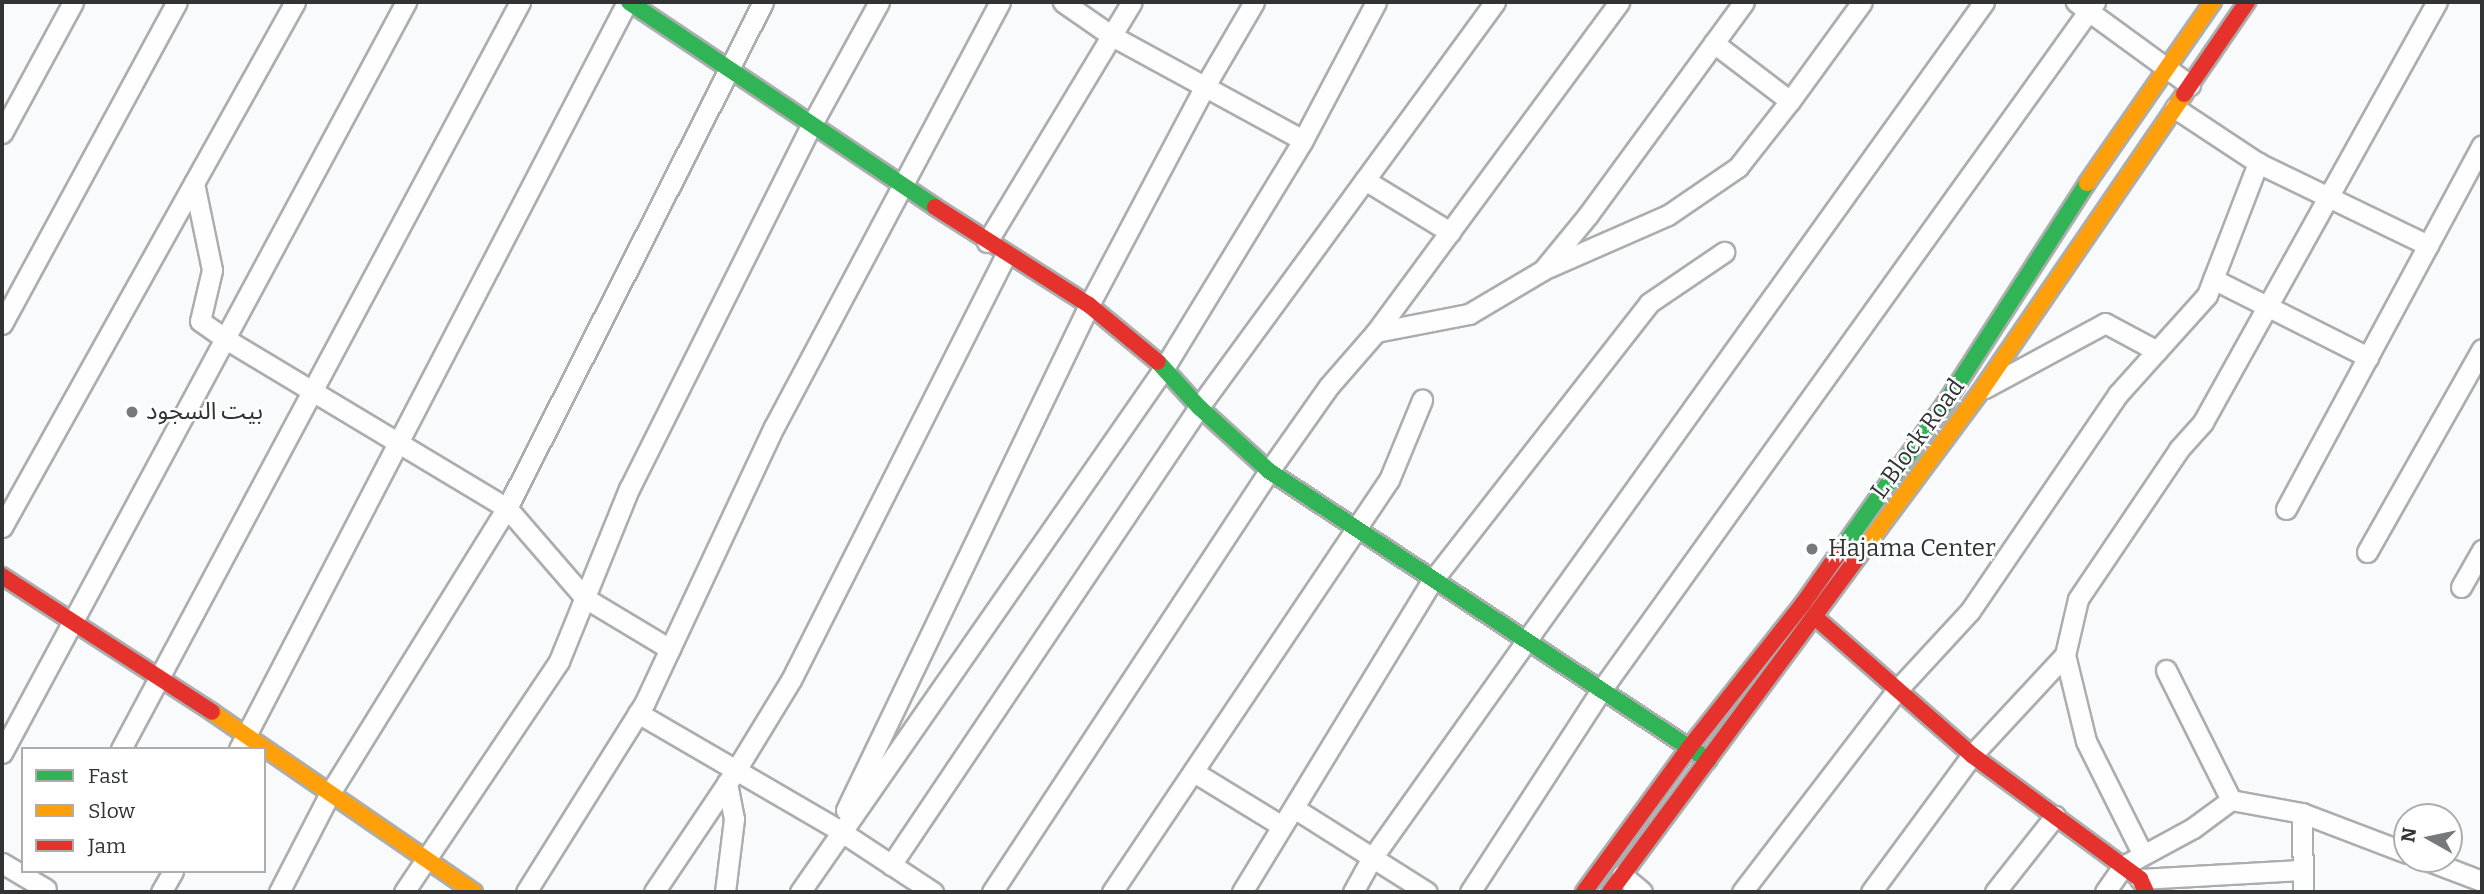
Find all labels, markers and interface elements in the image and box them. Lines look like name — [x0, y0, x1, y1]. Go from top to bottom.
street label: L Block Road — [1865, 374, 1971, 504]
place label: بیت السجود — [146, 398, 263, 426]
marker: بیت السجود — [124, 404, 140, 420]
place label: Hajama Center — [1828, 535, 1996, 563]
marker: Hajama Center — [1802, 539, 1822, 559]
legend — [21, 747, 266, 873]
text: Fast — [88, 763, 128, 789]
text: Slow — [88, 798, 135, 824]
north arrow — [2393, 803, 2463, 873]
text: N — [2396, 826, 2421, 844]
text: Jam — [88, 833, 126, 859]

